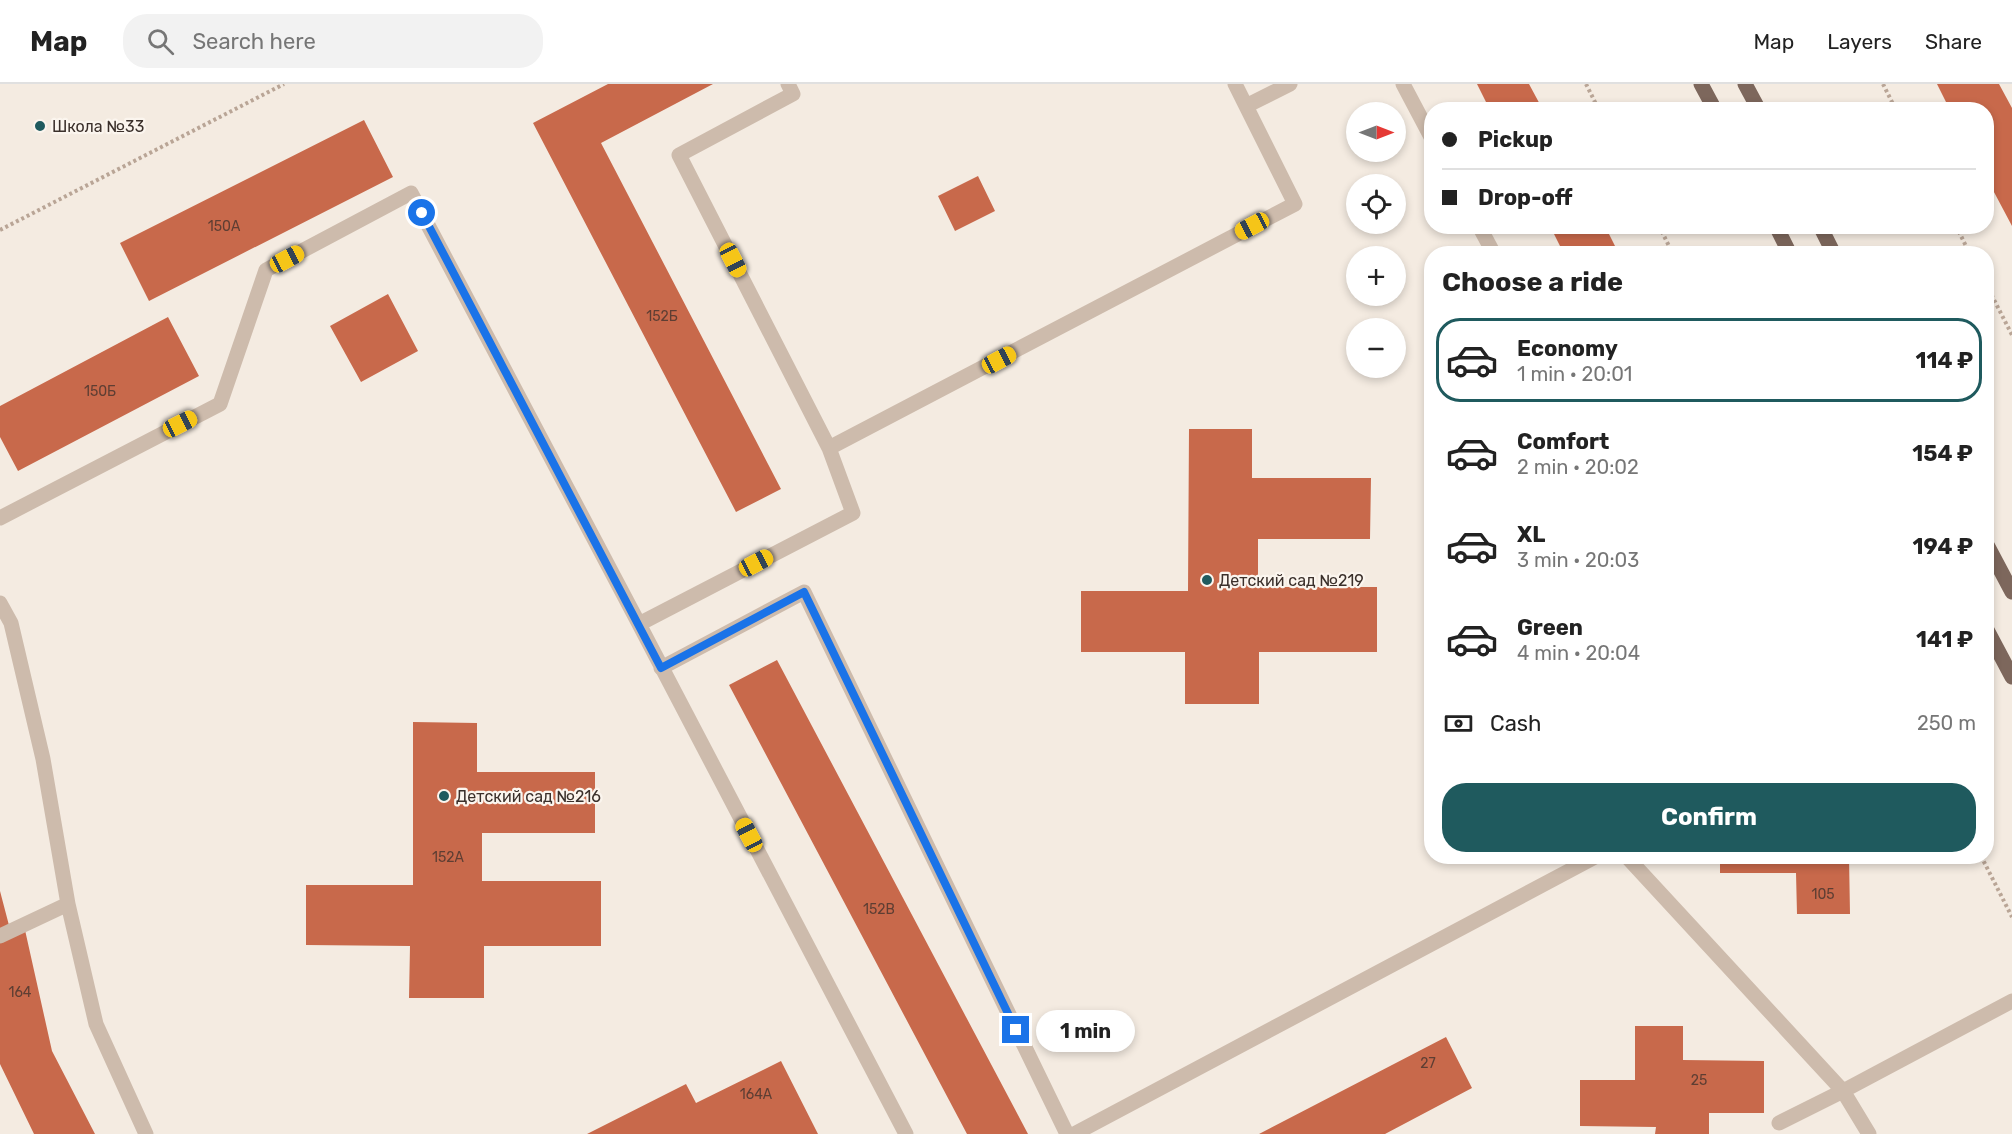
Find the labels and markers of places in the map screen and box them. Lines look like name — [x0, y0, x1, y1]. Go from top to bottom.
place label: Школа №33 — [52, 117, 144, 136]
marker: Школа №33 — [33, 119, 47, 133]
place label: Детский сад №219 — [1219, 571, 1364, 590]
marker: Детский сад №219 — [1200, 573, 1214, 587]
place label: Детский сад №216 — [456, 787, 601, 806]
marker: Детский сад №216 — [437, 789, 451, 803]

